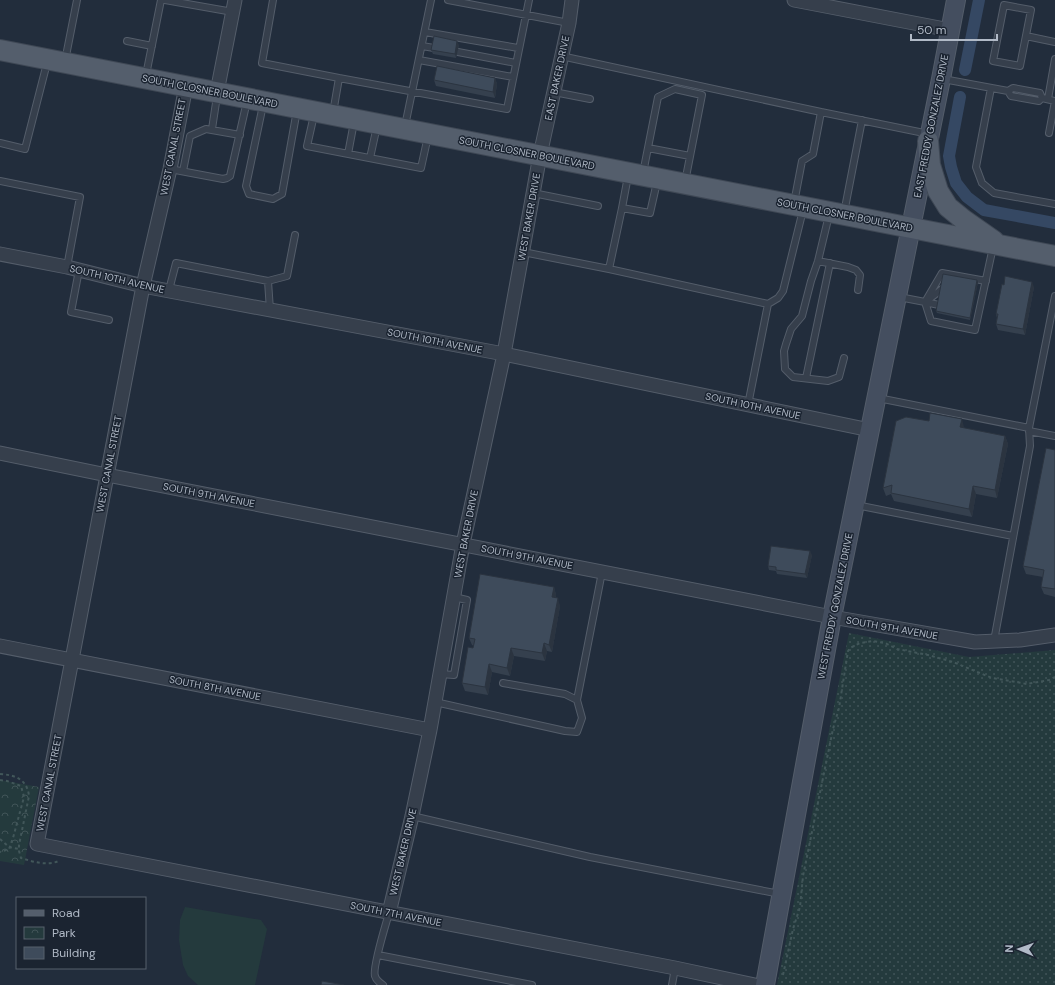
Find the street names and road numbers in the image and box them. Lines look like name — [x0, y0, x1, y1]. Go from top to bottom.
street label: EAST BAKER DRIVE — [542, 34, 572, 122]
street label: EAST FREDDY GONZALEZ DRIVE — [911, 53, 951, 199]
street label: SOUTH CLOSNER BOULEVARD — [141, 71, 279, 111]
street label: WEST CANAL STREET — [157, 97, 189, 197]
street label: SOUTH CLOSNER BOULEVARD — [458, 133, 596, 173]
street label: WEST BAKER DRIVE — [515, 172, 543, 262]
street label: SOUTH CLOSNER BOULEVARD — [776, 195, 914, 235]
street label: SOUTH 10TH AVENUE — [68, 262, 166, 296]
street label: SOUTH 10TH AVENUE — [386, 325, 484, 357]
street label: SOUTH 10TH AVENUE — [704, 390, 802, 423]
street label: WEST CANAL STREET — [93, 414, 125, 514]
street label: SOUTH 9TH AVENUE — [162, 480, 256, 510]
street label: WEST BAKER DRIVE — [451, 489, 481, 579]
street label: WEST FREDDY GONZALEZ DRIVE — [814, 531, 856, 680]
street label: SOUTH 9TH AVENUE — [480, 542, 574, 572]
street label: SOUTH 9TH AVENUE — [845, 613, 939, 643]
street label: SOUTH 8TH AVENUE — [168, 673, 262, 703]
street label: WEST CANAL STREET — [33, 733, 65, 833]
street label: WEST BAKER DRIVE — [387, 807, 419, 897]
street label: SOUTH 7TH AVENUE — [349, 899, 443, 929]

